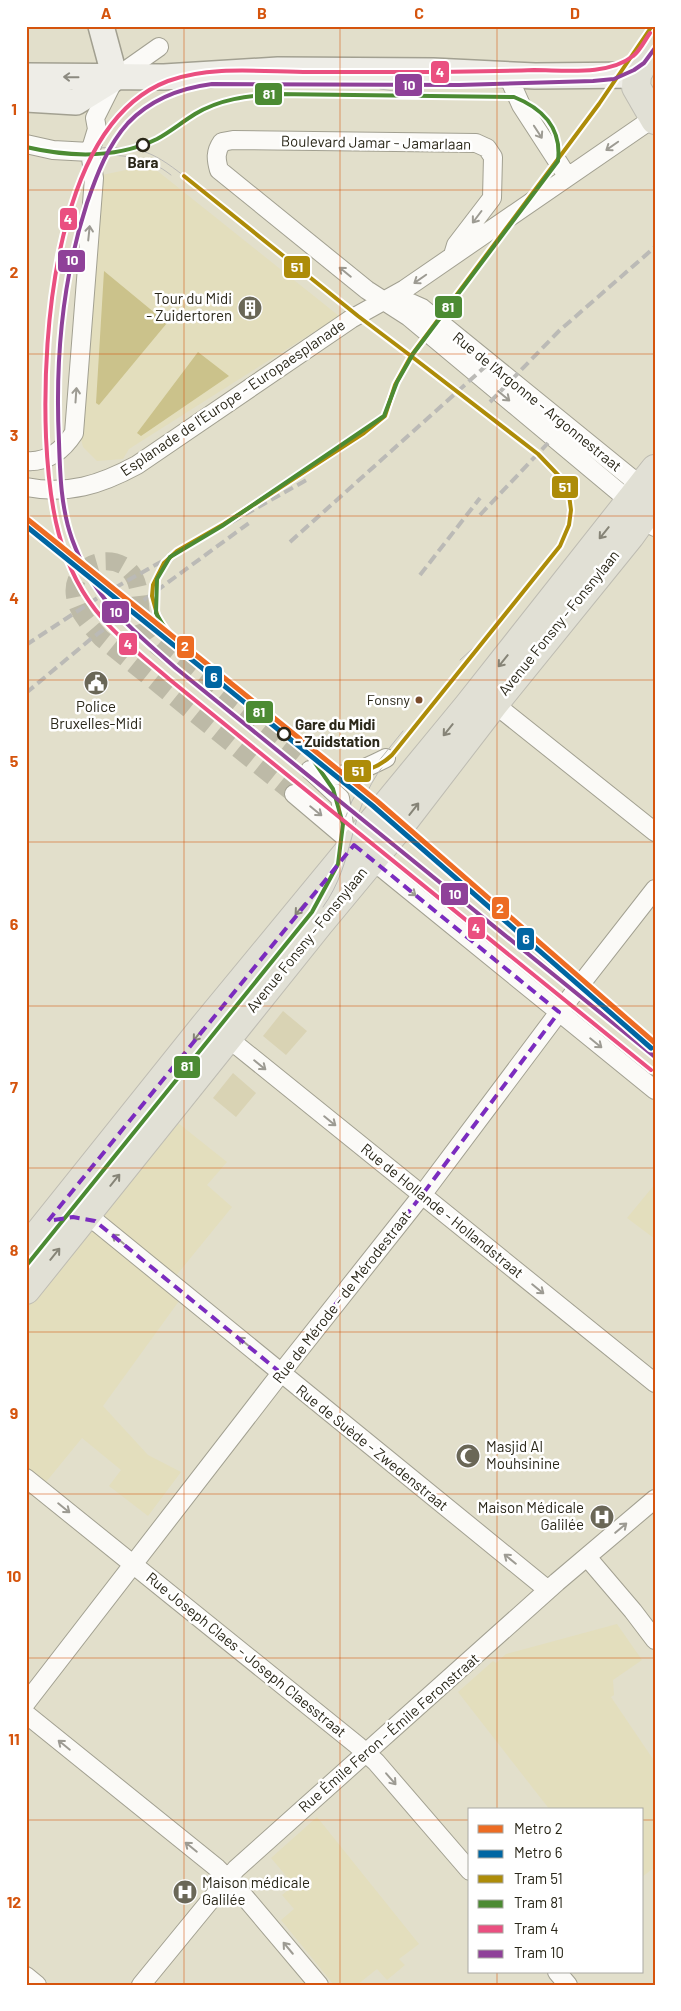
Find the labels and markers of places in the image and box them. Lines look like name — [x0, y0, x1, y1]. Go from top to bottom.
marker: Bara — [136, 138, 150, 152]
place label: Bara — [128, 153, 158, 171]
place label: Tour du Midi - Zuidertoren — [146, 289, 232, 324]
building icon: Tour du Midi - Zuidertoren — [237, 295, 263, 321]
public building icon: Police Bruxelles-Midi — [83, 670, 109, 696]
place label: Fonsny — [367, 691, 411, 708]
marker: Fonsny — [414, 695, 424, 705]
place label: Police Bruxelles-Midi — [50, 697, 142, 732]
place label: Gare du Midi - Zuidstation — [295, 715, 380, 750]
marker: Gare du Midi - Zuidstation — [277, 727, 291, 741]
place label: Masjid Al Mouhsinine — [486, 1437, 560, 1472]
mosque icon: Masjid Al Mouhsinine — [455, 1443, 481, 1469]
place label: Maison Médicale Galilée — [478, 1498, 584, 1533]
hospital icon: Maison Médicale Galilée — [589, 1504, 615, 1530]
place label: Maison médicale Galilée — [202, 1873, 310, 1908]
hospital icon: Maison médicale Galilée — [172, 1879, 198, 1905]

